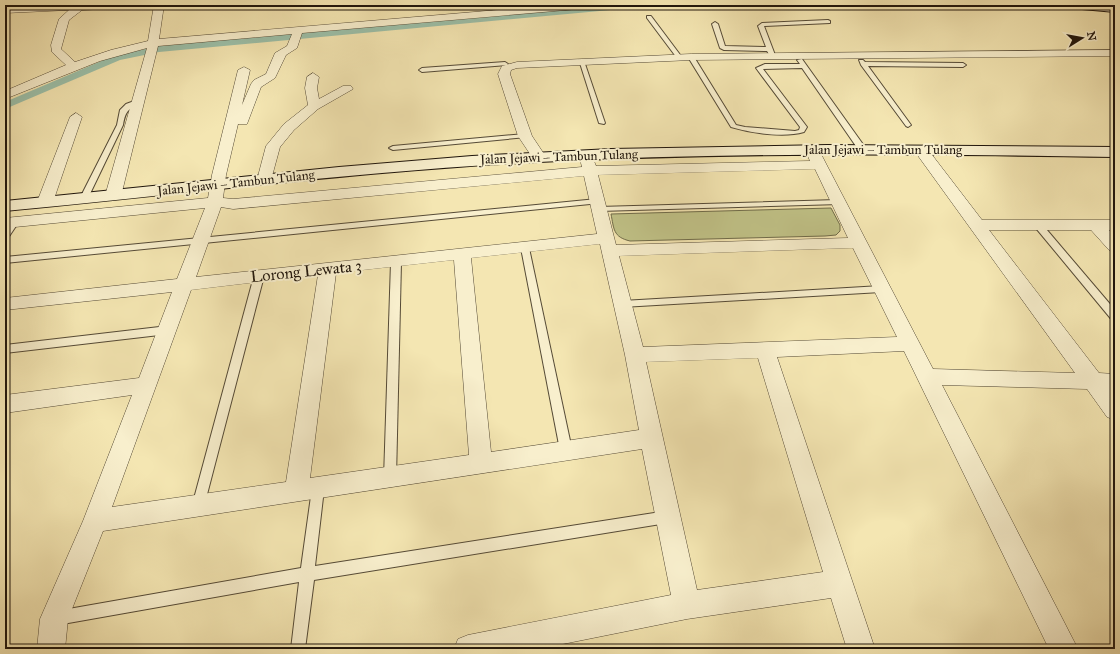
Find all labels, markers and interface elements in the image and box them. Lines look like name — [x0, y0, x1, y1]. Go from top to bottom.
north arrow — [1062, 18, 1102, 58]
text: N — [1084, 30, 1099, 43]
street label: Jalan Jejawi – Tambun Tulang — [802, 142, 963, 158]
street label: Jalan Jejawi – Tambun Tulang — [478, 146, 639, 168]
street label: Jalan Jejawi – Tambun Tulang — [155, 167, 316, 199]
street label: Lorong Lewata 3 — [250, 256, 363, 287]

